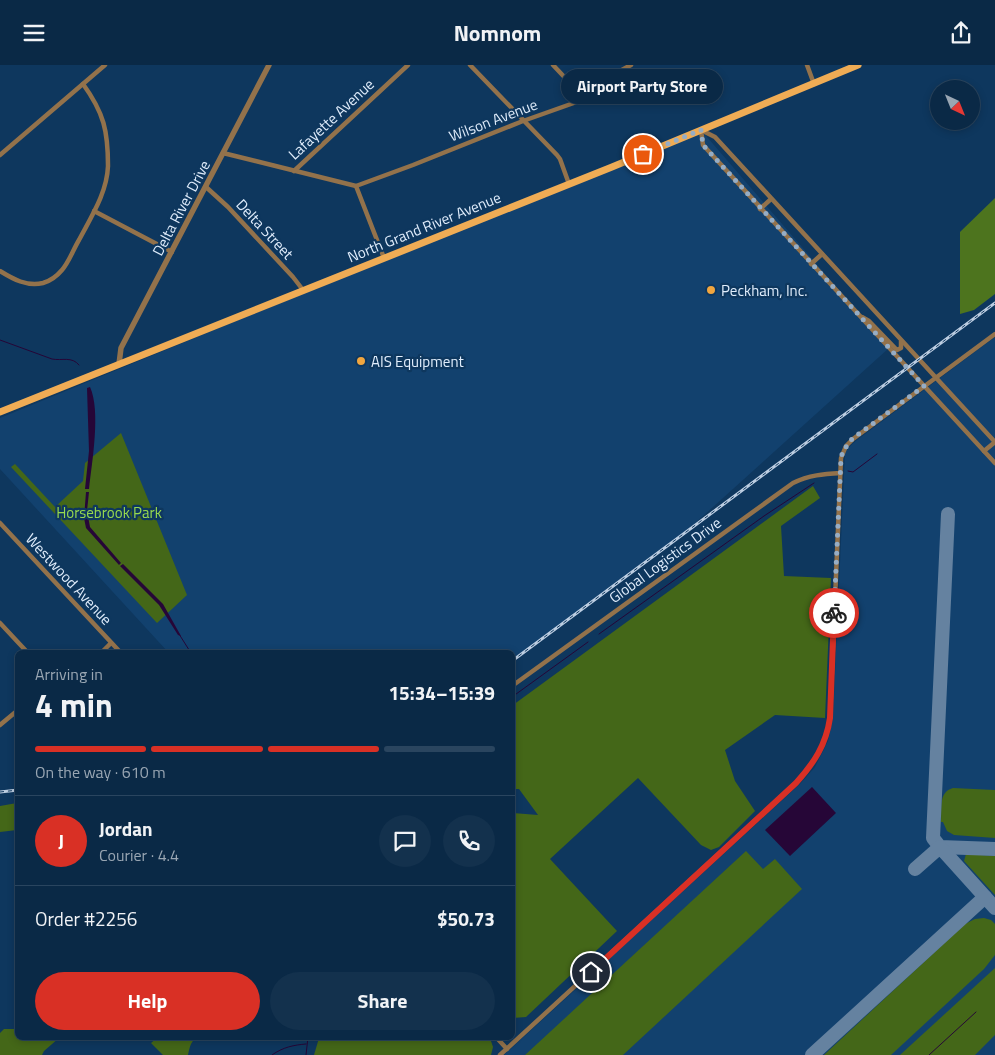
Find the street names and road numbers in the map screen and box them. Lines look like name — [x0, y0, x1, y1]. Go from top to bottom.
street label: Lafayette Avenue — [283, 73, 379, 165]
street label: Wilson Avenue — [445, 93, 541, 147]
street label: Delta River Drive — [146, 156, 216, 260]
street label: North Grand River Avenue — [344, 186, 504, 268]
street label: Delta Street — [231, 194, 300, 265]
street label: Global Logistics Drive — [604, 511, 726, 609]
street label: Westwood Avenue — [20, 528, 118, 630]

